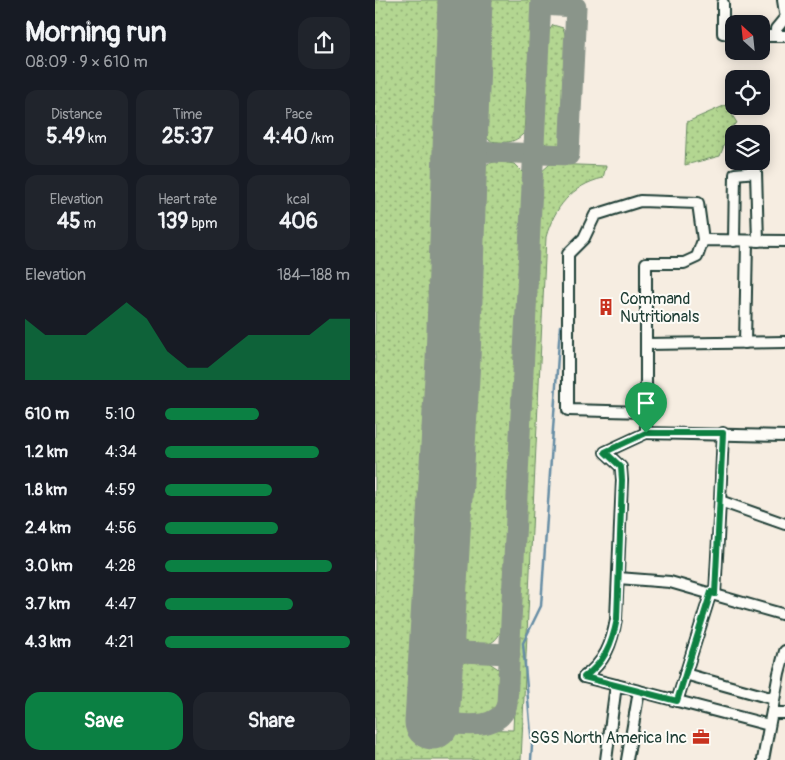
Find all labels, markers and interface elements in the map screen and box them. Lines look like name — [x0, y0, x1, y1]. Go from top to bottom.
text: Morning run — [25, 15, 167, 50]
north arrow — [725, 15, 770, 60]
map controls — [725, 15, 770, 170]
button: share — [298, 17, 350, 69]
text: 08:09 · 9 × 610 m — [25, 52, 148, 72]
button: locate — [725, 70, 770, 115]
text: Distance — [51, 106, 102, 123]
text: Time — [173, 106, 202, 123]
text: Pace — [285, 106, 312, 123]
text: 5.49 — [46, 123, 85, 150]
text: 25:37 — [162, 123, 213, 150]
text: 4:40 — [263, 123, 307, 150]
button: layers — [725, 125, 770, 170]
text: km — [85, 130, 107, 147]
text: /km — [307, 130, 334, 147]
text: Elevation — [50, 191, 103, 208]
text: Heart rate — [158, 191, 217, 208]
text: kcal — [287, 191, 310, 208]
text: 45 — [57, 208, 81, 235]
text: 139 — [158, 208, 188, 235]
text: 406 — [279, 208, 318, 235]
text: m — [81, 215, 96, 232]
text: bpm — [188, 215, 217, 232]
text: Elevation — [25, 265, 86, 285]
text: 184–188 m — [277, 265, 350, 285]
place label: Command Nutritionals — [620, 289, 699, 327]
building icon: Command Nutritionals — [596, 297, 616, 317]
pin — [625, 382, 667, 433]
icon: arrive — [632, 389, 660, 417]
text: 610 m — [25, 404, 69, 424]
text: 5:10 — [105, 404, 135, 424]
text: 1.2 km — [25, 442, 68, 462]
text: 4:34 — [105, 442, 137, 462]
text: 1.8 km — [25, 480, 67, 500]
text: 4:59 — [105, 480, 135, 500]
text: 2.4 km — [25, 518, 71, 538]
text: 4:56 — [105, 518, 137, 538]
text: 3.0 km — [25, 556, 73, 576]
text: 4:28 — [105, 556, 136, 576]
text: 3.7 km — [25, 594, 70, 614]
text: 4:47 — [105, 594, 136, 614]
text: 4.3 km — [25, 632, 71, 652]
text: 4:21 — [105, 632, 134, 652]
button: Save — [25, 692, 183, 750]
button: Share — [193, 692, 350, 750]
office icon: SGS North America Inc — [691, 727, 711, 747]
place label: SGS North America Inc — [530, 728, 687, 748]

